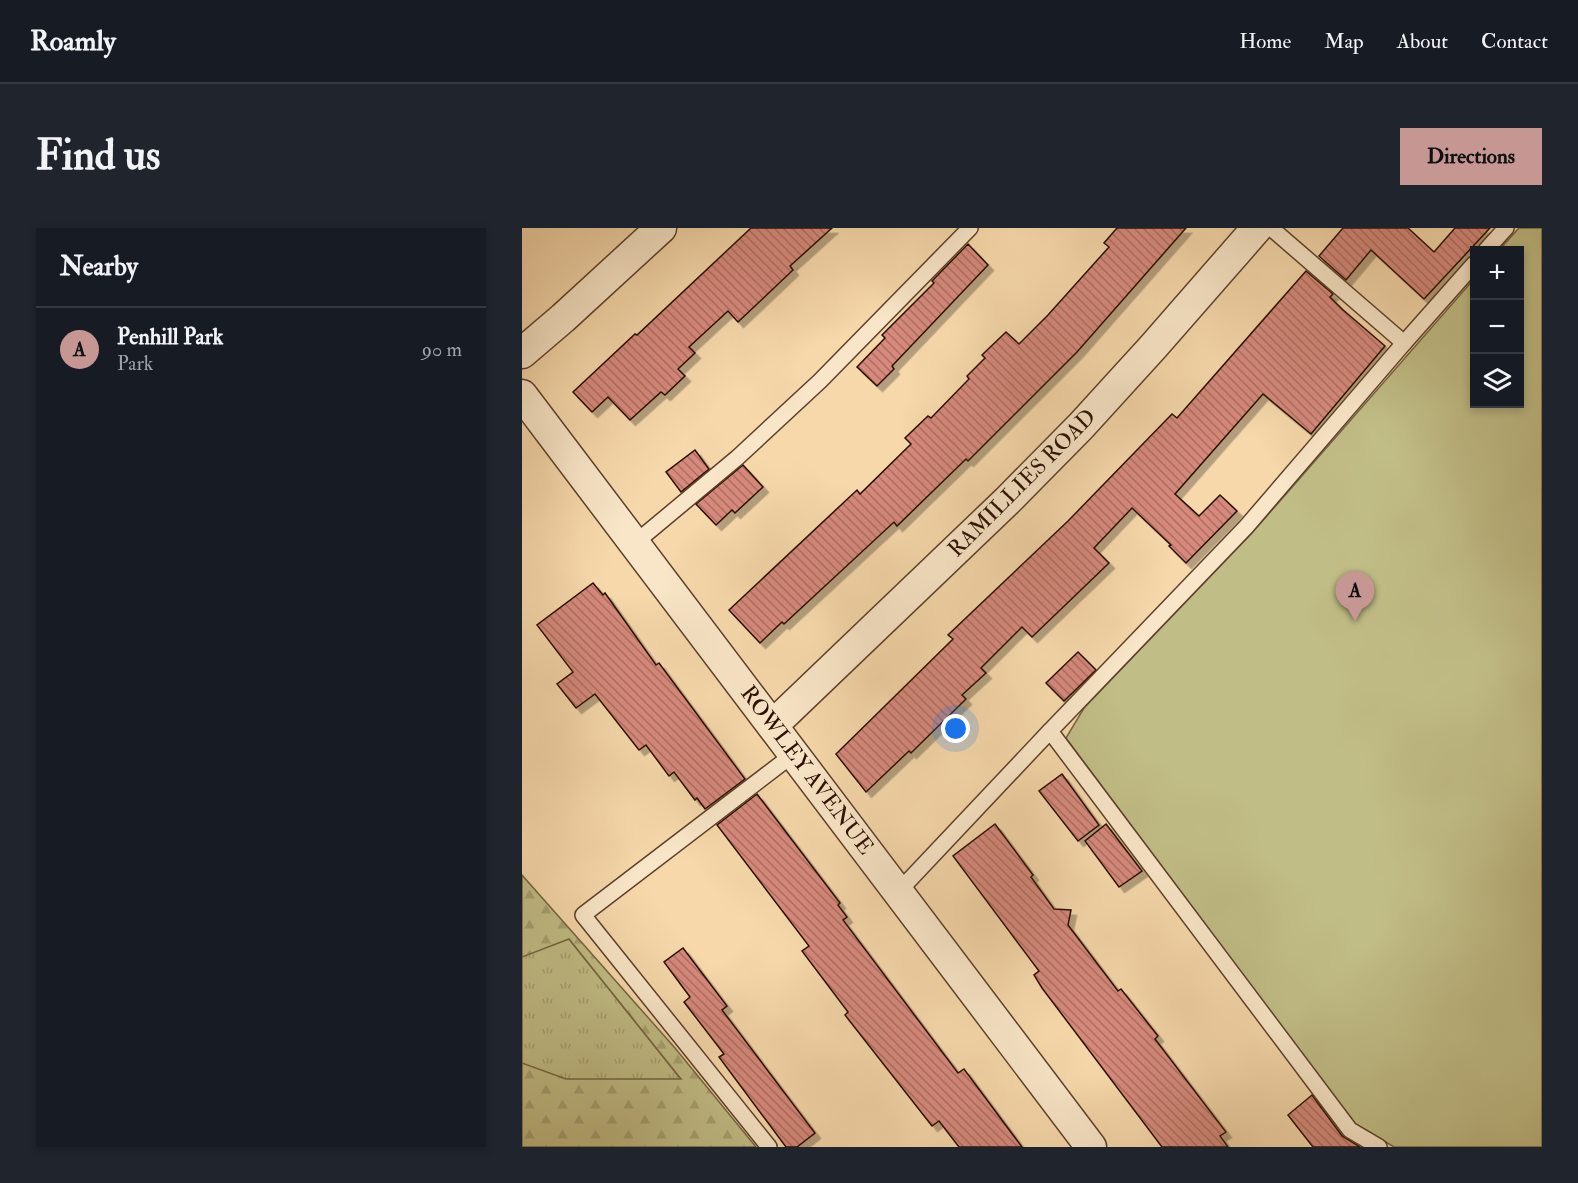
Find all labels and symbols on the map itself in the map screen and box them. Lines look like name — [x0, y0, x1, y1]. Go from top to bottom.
street label: RAMILLIES ROAD — [942, 403, 1102, 563]
pin: A — [1336, 572, 1374, 621]
street label: ROWLEY AVENUE — [734, 680, 880, 860]
your location — [941, 714, 970, 743]

